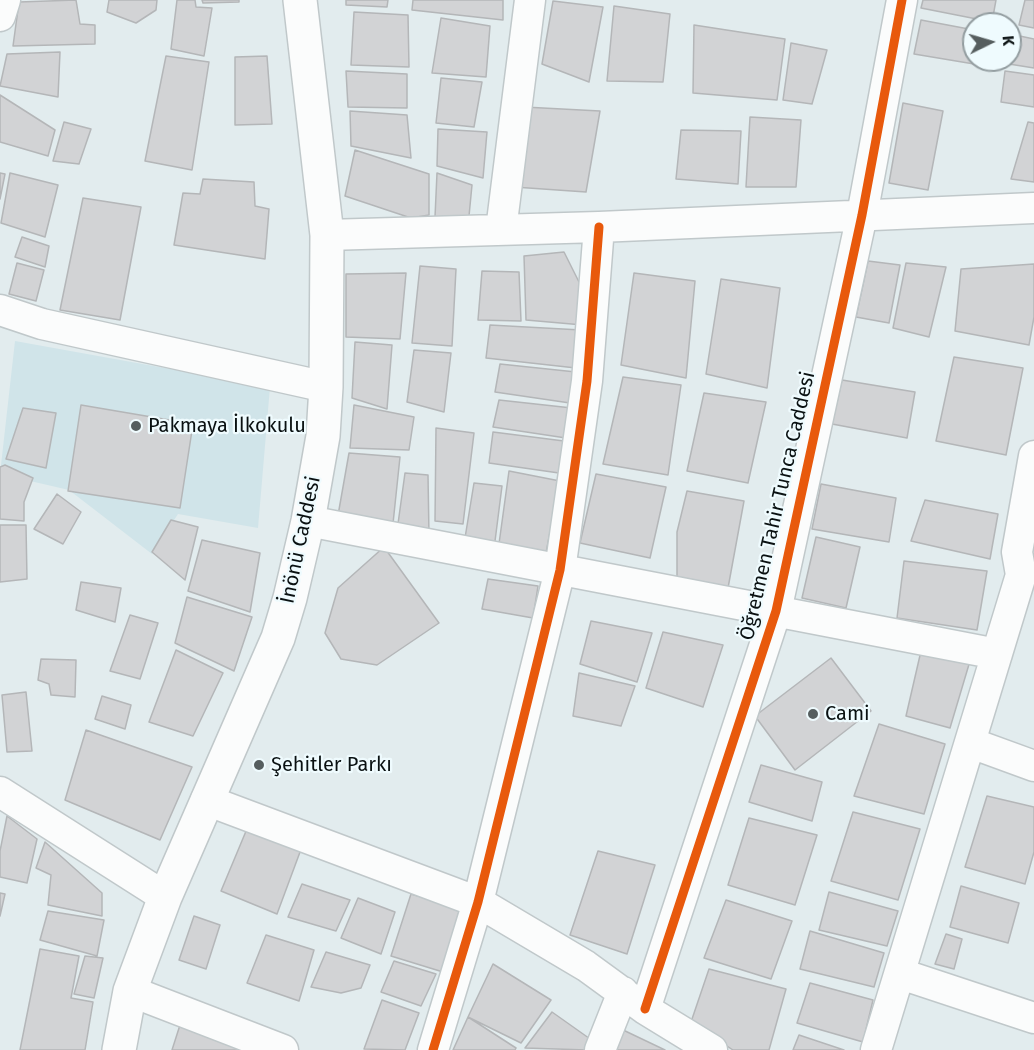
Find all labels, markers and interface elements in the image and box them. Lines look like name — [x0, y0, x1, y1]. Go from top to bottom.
north arrow — [962, 12, 1022, 72]
text: K — [999, 35, 1018, 46]
street label: Öğretmen Tahir Tunca Caddesi — [735, 369, 821, 643]
place label: Pakmaya İlkokulu — [148, 414, 306, 438]
marker: Pakmaya İlkokulu — [129, 419, 143, 433]
street label: İnönü Caddesi — [276, 474, 326, 606]
place label: Cami — [825, 702, 870, 726]
marker: Cami — [806, 707, 820, 721]
place label: Şehitler Parkı — [271, 753, 392, 777]
marker: Şehitler Parkı — [252, 758, 266, 772]

